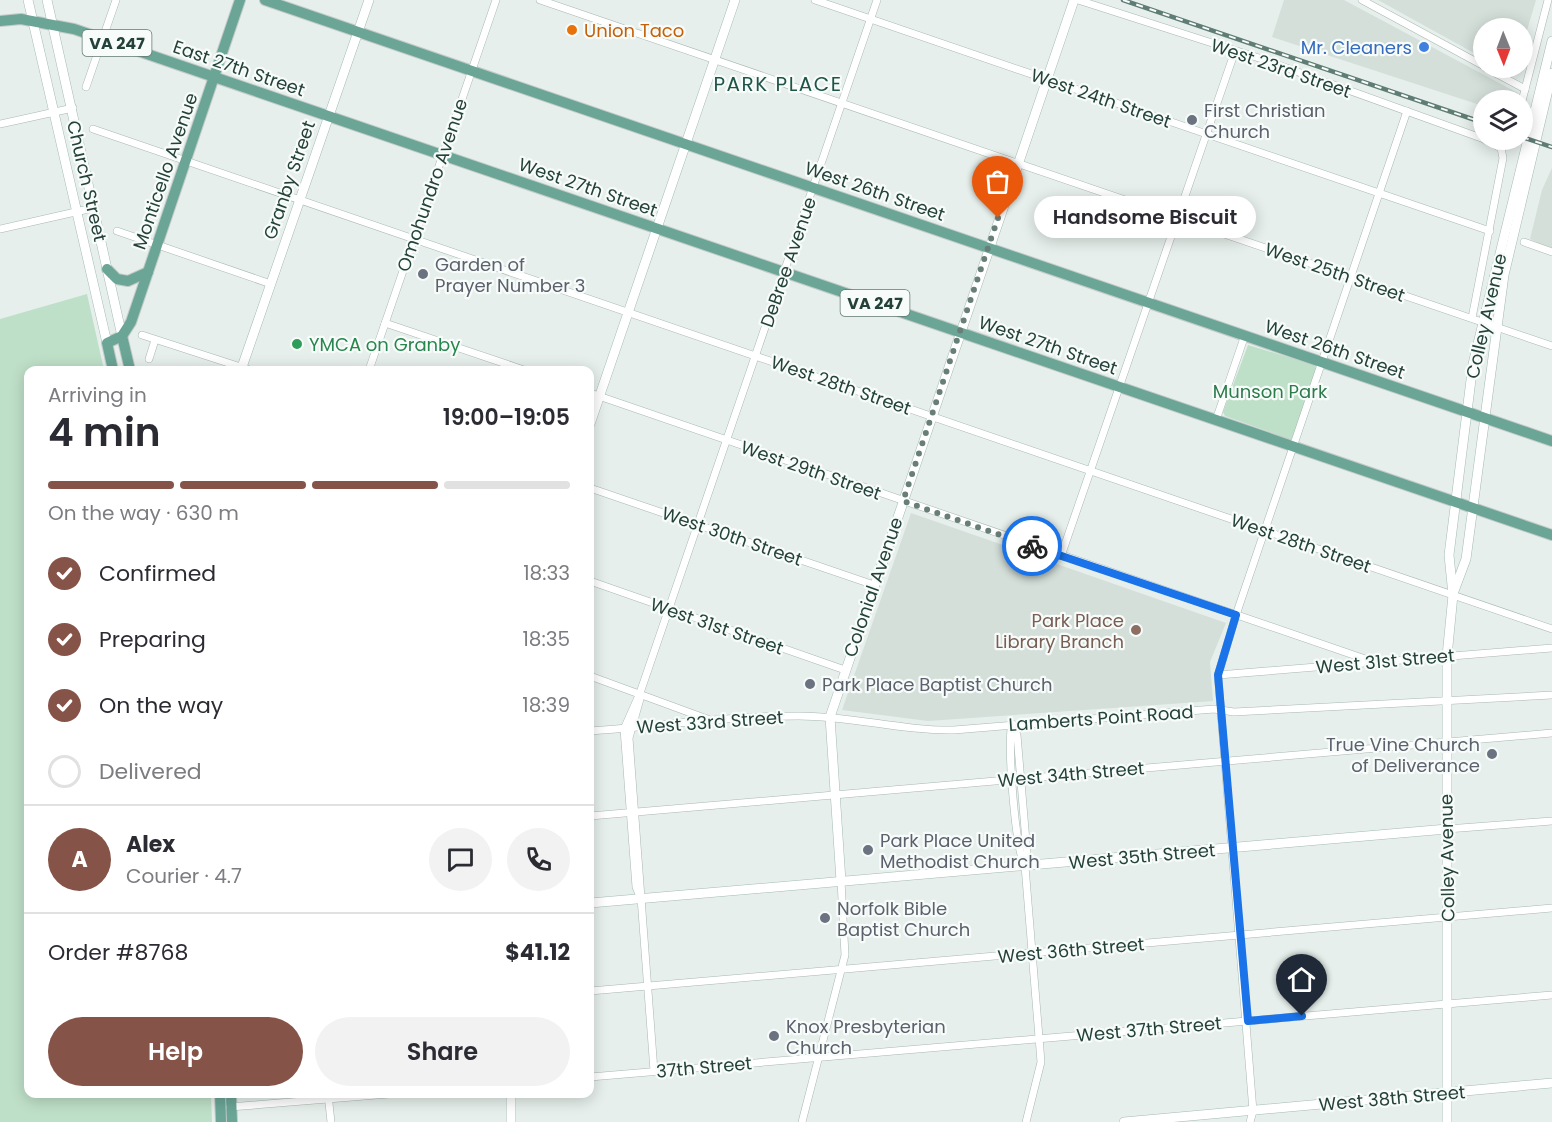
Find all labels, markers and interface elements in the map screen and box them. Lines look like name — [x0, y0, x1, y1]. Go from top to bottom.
place label: Union Taco — [584, 18, 684, 43]
north arrow — [1473, 18, 1533, 78]
map controls — [1473, 18, 1533, 150]
marker: Union Taco — [565, 23, 579, 37]
road number: VA 247 — [82, 30, 152, 56]
street label: West 23rd Street — [1208, 32, 1354, 104]
street label: East 27th Street — [170, 34, 308, 102]
place label: Mr. Cleaners — [1301, 35, 1412, 60]
marker: Mr. Cleaners — [1417, 40, 1431, 54]
street label: West 24th Street — [1028, 62, 1174, 134]
district label: PARK PLACE — [714, 70, 842, 98]
street label: Monticello Avenue — [126, 89, 204, 253]
button: layers — [1473, 90, 1533, 150]
street label: Omohundro Avenue — [391, 95, 473, 275]
place label: First Christian Church — [1204, 98, 1326, 144]
marker: First Christian Church — [1185, 113, 1199, 127]
street label: Granby Street — [257, 117, 321, 243]
street label: Church Street — [61, 118, 113, 244]
street label: West 27th Street — [515, 152, 661, 222]
street label: West 26th Street — [802, 155, 948, 227]
pin — [972, 156, 1023, 218]
icon: bag — [981, 165, 1014, 198]
street label: DeBree Avenue — [754, 193, 822, 331]
callout: Handsome Biscuit — [1034, 197, 1256, 239]
text: Handsome Biscuit — [1053, 203, 1237, 231]
street label: West 25th Street — [1262, 236, 1408, 308]
street label: Colley Avenue — [1459, 251, 1513, 381]
place label: Garden of Prayer Number 3 — [435, 252, 585, 298]
marker: Garden of Prayer Number 3 — [416, 267, 430, 281]
road number: VA 247 — [840, 290, 910, 316]
street label: West 27th Street — [975, 310, 1121, 380]
street label: West 26th Street — [1262, 313, 1408, 385]
place label: YMCA on Granby — [309, 332, 460, 357]
marker: YMCA on Granby — [290, 337, 304, 351]
street label: West 28th Street — [768, 349, 914, 421]
park label: Munson Park — [1213, 379, 1328, 404]
text: Arriving in — [48, 381, 147, 409]
text: 19:00–19:05 — [443, 402, 570, 433]
text: 4 min — [48, 405, 161, 460]
street label: West 29th Street — [738, 434, 884, 506]
text: On the way · 630 m — [48, 499, 239, 527]
street label: West 30th Street — [658, 500, 806, 572]
street label: West 28th Street — [1228, 507, 1374, 579]
street label: Colonial Avenue — [837, 514, 909, 660]
courier — [1002, 516, 1062, 576]
icon: bike — [1016, 530, 1049, 563]
icon: check — [48, 557, 81, 590]
text: Confirmed — [99, 558, 216, 589]
text: 18:33 — [523, 559, 570, 587]
street label: West 31st Street — [647, 592, 787, 660]
place label: Park Place Library Branch — [995, 608, 1124, 654]
icon: check — [48, 623, 81, 656]
marker: Park Place Library Branch — [1129, 623, 1143, 637]
text: Preparing — [99, 624, 206, 655]
text: 18:35 — [522, 625, 570, 653]
street label: West 31st Street — [1315, 642, 1455, 680]
place label: Park Place Baptist Church — [822, 672, 1053, 697]
marker: Park Place Baptist Church — [803, 677, 817, 691]
icon: check — [48, 689, 81, 722]
text: On the way — [99, 690, 223, 721]
text: 18:39 — [522, 691, 570, 719]
street label: Lamberts Point Road — [1008, 699, 1194, 737]
street label: West 33rd Street — [636, 704, 784, 740]
place label: True Vine Church of Deliverance — [1326, 732, 1480, 778]
marker: True Vine Church of Deliverance — [1485, 747, 1499, 761]
street label: West 34th Street — [997, 755, 1145, 793]
text: Delivered — [99, 756, 202, 787]
street label: Colley Avenue — [1433, 794, 1461, 922]
button: chat — [429, 828, 492, 891]
button: phone — [507, 828, 570, 891]
place label: Park Place United Methodist Church — [880, 828, 1040, 874]
text: Alex — [126, 829, 175, 860]
street label: West 35th Street — [1068, 837, 1216, 875]
marker: Park Place United Methodist Church — [861, 843, 875, 857]
text: A — [71, 844, 88, 875]
text: Courier · 4.7 — [126, 862, 242, 890]
place label: Norfolk Bible Baptist Church — [837, 896, 970, 942]
marker: Norfolk Bible Baptist Church — [818, 911, 832, 925]
street label: West 36th Street — [997, 931, 1145, 969]
text: Order #8768 — [48, 937, 188, 968]
text: $41.12 — [505, 937, 570, 968]
pin — [1276, 954, 1327, 1016]
icon: home — [1285, 963, 1318, 996]
street label: West 37th Street — [1075, 1010, 1223, 1048]
place label: Knox Presbyterian Church — [786, 1014, 946, 1060]
button: Help — [48, 1017, 303, 1086]
button: Share — [315, 1017, 570, 1086]
marker: Knox Presbyterian Church — [767, 1029, 781, 1043]
street label: 37th Street — [655, 1050, 753, 1084]
street label: West 38th Street — [1318, 1079, 1466, 1117]

